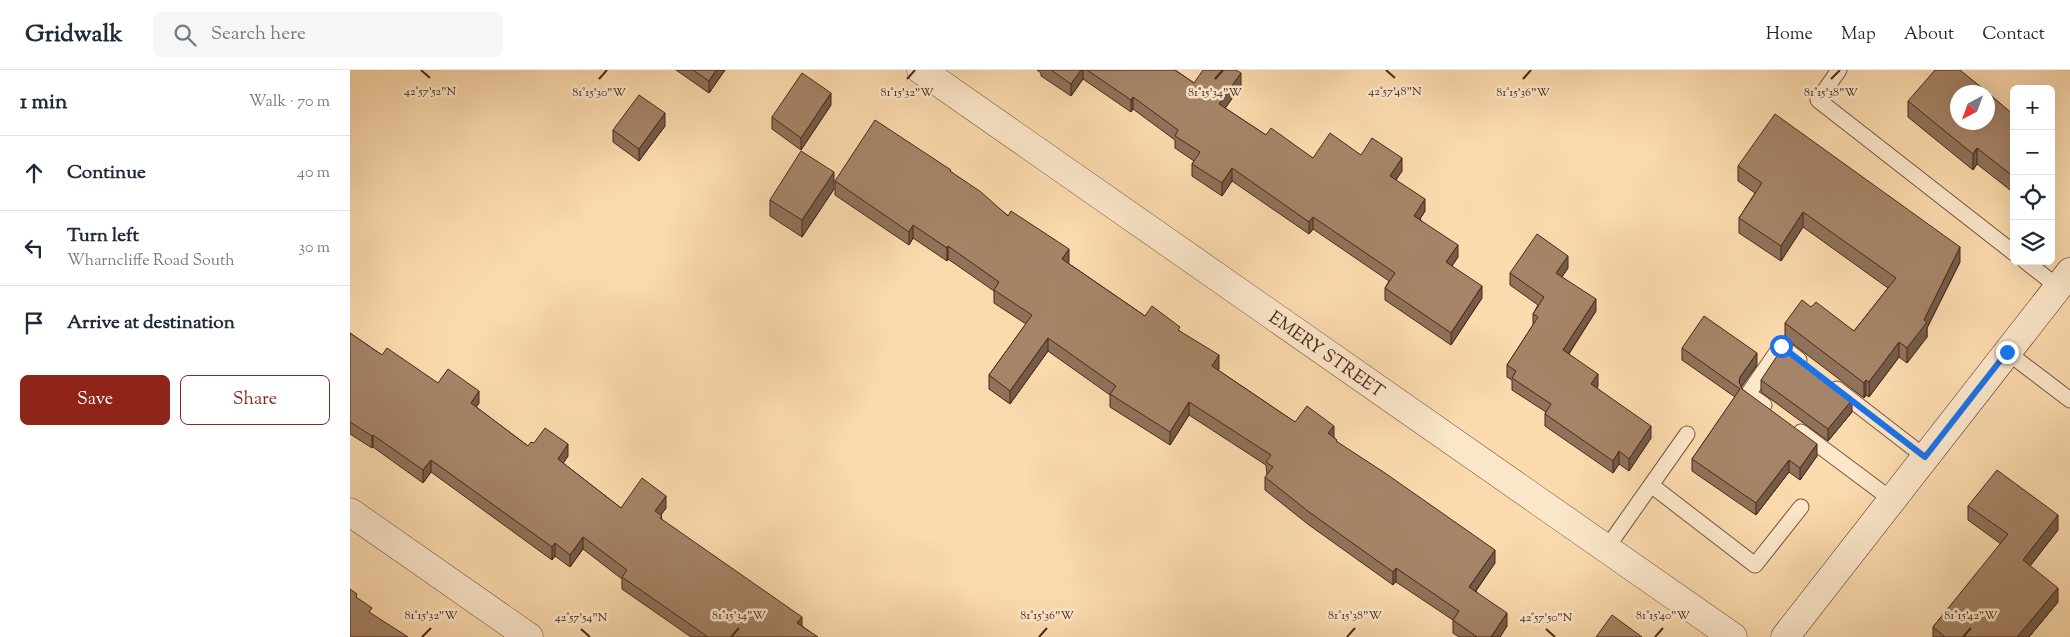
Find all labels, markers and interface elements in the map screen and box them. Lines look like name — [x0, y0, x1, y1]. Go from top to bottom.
search box — [153, 12, 503, 57]
text: Gridwalk — [25, 18, 123, 52]
icon: search — [171, 21, 199, 49]
text: Search here — [211, 21, 306, 48]
text: Home — [1766, 22, 1813, 48]
text: Map — [1841, 22, 1876, 48]
text: About — [1904, 22, 1954, 48]
text: Contact — [1982, 22, 2045, 48]
text: 42°57'52"N — [404, 83, 456, 101]
text: 42°57'48"N — [1368, 83, 1422, 101]
text: 81°15'30"W — [572, 84, 627, 102]
text: 81°15'32"W — [880, 84, 934, 102]
text: 81°15'34"W — [1188, 84, 1243, 102]
text: 81°15'36"W — [1496, 84, 1551, 102]
text: 81°15'38"W — [1804, 84, 1859, 102]
north arrow — [1950, 85, 1995, 130]
map controls — [2010, 85, 2055, 265]
button: + — [2010, 85, 2055, 130]
text: 1 min — [20, 88, 67, 118]
text: Walk · 70 m — [249, 91, 330, 114]
button: − — [2010, 130, 2055, 175]
icon: ahead — [20, 159, 48, 187]
text: Continue — [67, 160, 146, 187]
text: 40 m — [297, 162, 330, 185]
button: locate — [2010, 175, 2055, 220]
button: layers — [2010, 220, 2055, 265]
text: Turn left — [67, 223, 139, 250]
icon: left — [20, 234, 48, 262]
text: 30 m — [299, 237, 330, 260]
text: Wharncliffe Road South — [67, 250, 235, 273]
street label: EMERY STREET — [1263, 306, 1389, 406]
icon: arrive — [20, 309, 48, 337]
text: Arrive at destination — [67, 310, 235, 337]
route start — [1770, 335, 1793, 358]
route end — [1996, 341, 2019, 364]
button: Save — [20, 375, 170, 425]
button: Share — [180, 375, 330, 425]
text: 81°15'32"W — [404, 607, 458, 625]
text: 81°15'34"W — [712, 607, 767, 625]
text: 81°15'36"W — [1020, 607, 1075, 625]
text: 81°15'38"W — [1328, 607, 1383, 625]
text: 81°15'40"W — [1636, 607, 1691, 625]
text: 81°15'42"W — [1944, 607, 1998, 625]
text: 42°57'54"N — [555, 609, 608, 627]
text: 42°57'50"N — [1520, 609, 1573, 627]

